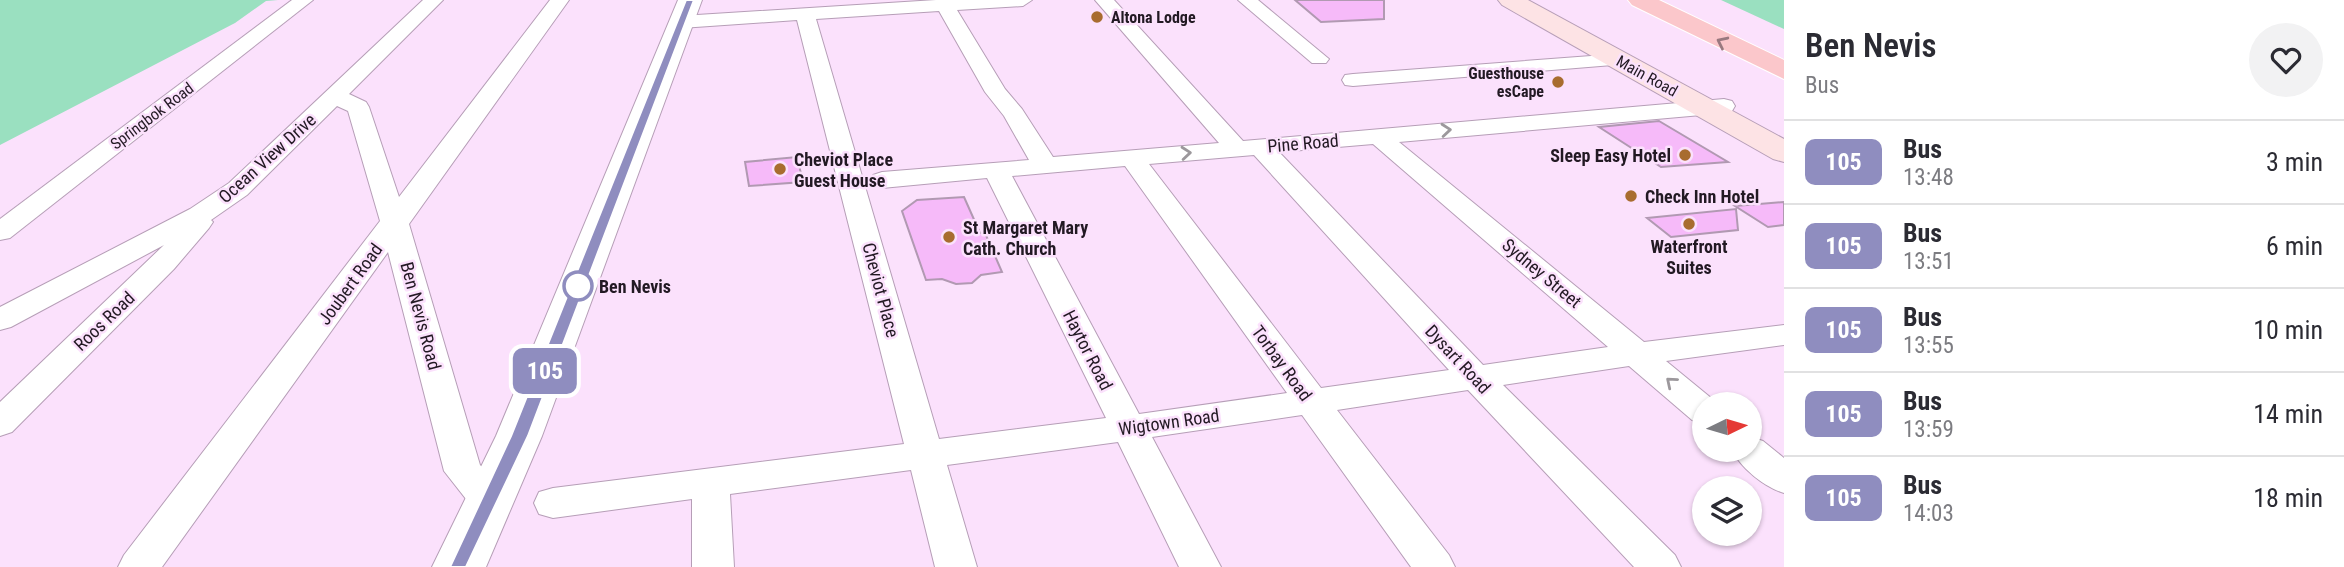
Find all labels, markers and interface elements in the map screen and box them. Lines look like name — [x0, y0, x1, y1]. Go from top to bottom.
place label: Altona Lodge — [1111, 8, 1196, 27]
marker: Altona Lodge — [1089, 9, 1105, 25]
button: heart — [2249, 23, 2323, 97]
text: Ben Nevis — [1805, 26, 1936, 65]
one-way arrow — [1717, 36, 1730, 50]
street label: Main Road — [1613, 51, 1681, 101]
place label: Guesthouse esCape — [1468, 64, 1544, 101]
text: Bus — [1805, 72, 1839, 99]
marker: Guesthouse esCape — [1550, 74, 1566, 90]
street label: Springbok Road — [107, 79, 197, 153]
street label: Ocean View Drive — [214, 109, 320, 207]
one-way arrow — [1441, 123, 1452, 138]
street label: Pine Road — [1266, 129, 1340, 157]
text: Bus — [1903, 134, 1942, 164]
place label: Sleep Easy Hotel — [1550, 145, 1671, 166]
one-way arrow — [1180, 146, 1192, 161]
marker: Sleep Easy Hotel — [1677, 147, 1693, 163]
text: 3 min — [2266, 147, 2323, 177]
text: 105 — [1825, 148, 1862, 176]
place label: Cheviot Place Guest House — [794, 149, 893, 191]
marker: Cheviot Place Guest House — [772, 161, 788, 177]
text: 13:48 — [1903, 164, 1954, 191]
place label: Check Inn Hotel — [1645, 186, 1759, 207]
marker: Check Inn Hotel — [1623, 188, 1639, 204]
marker: Waterfront Suites — [1681, 216, 1697, 232]
place label: St Margaret Mary Cath. Church — [963, 217, 1088, 259]
text: Bus — [1903, 218, 1942, 248]
marker: St Margaret Mary Cath. Church — [941, 229, 957, 245]
text: 6 min — [2266, 231, 2323, 261]
text: 105 — [1825, 232, 1862, 260]
street label: Sydney Street — [1498, 234, 1586, 312]
place label: Waterfront Suites — [1651, 236, 1728, 278]
street label: Joubert Road — [314, 239, 386, 329]
street label: Cheviot Place — [858, 240, 904, 340]
text: 13:51 — [1903, 248, 1954, 275]
street label: Ben Nevis Road — [397, 260, 445, 372]
marker: Ben Nevis — [563, 271, 593, 301]
place label: Ben Nevis — [599, 276, 671, 297]
street label: Roos Road — [69, 287, 139, 355]
text: Bus — [1903, 302, 1942, 332]
street label: Haytor Road — [1059, 306, 1117, 394]
text: 10 min — [2253, 315, 2323, 345]
text: 105 — [1825, 316, 1862, 344]
street label: Dysart Road — [1421, 320, 1495, 398]
street label: Torbay Road — [1248, 321, 1316, 405]
text: 13:55 — [1903, 332, 1954, 359]
line badge: 105 — [505, 348, 585, 394]
text: 105 — [527, 357, 563, 385]
one-way arrow — [1666, 378, 1678, 391]
text: Bus — [1903, 386, 1942, 416]
north arrow — [1692, 392, 1762, 462]
map controls — [1692, 392, 1762, 546]
text: 14 min — [2253, 399, 2323, 429]
text: 105 — [1825, 400, 1862, 428]
street label: Wigtown Road — [1117, 405, 1221, 439]
text: 13:59 — [1903, 416, 1954, 443]
text: Bus — [1903, 470, 1942, 500]
button: layers — [1692, 476, 1762, 546]
text: 18 min — [2253, 483, 2323, 513]
text: 105 — [1825, 484, 1862, 512]
text: 14:03 — [1903, 500, 1954, 527]

